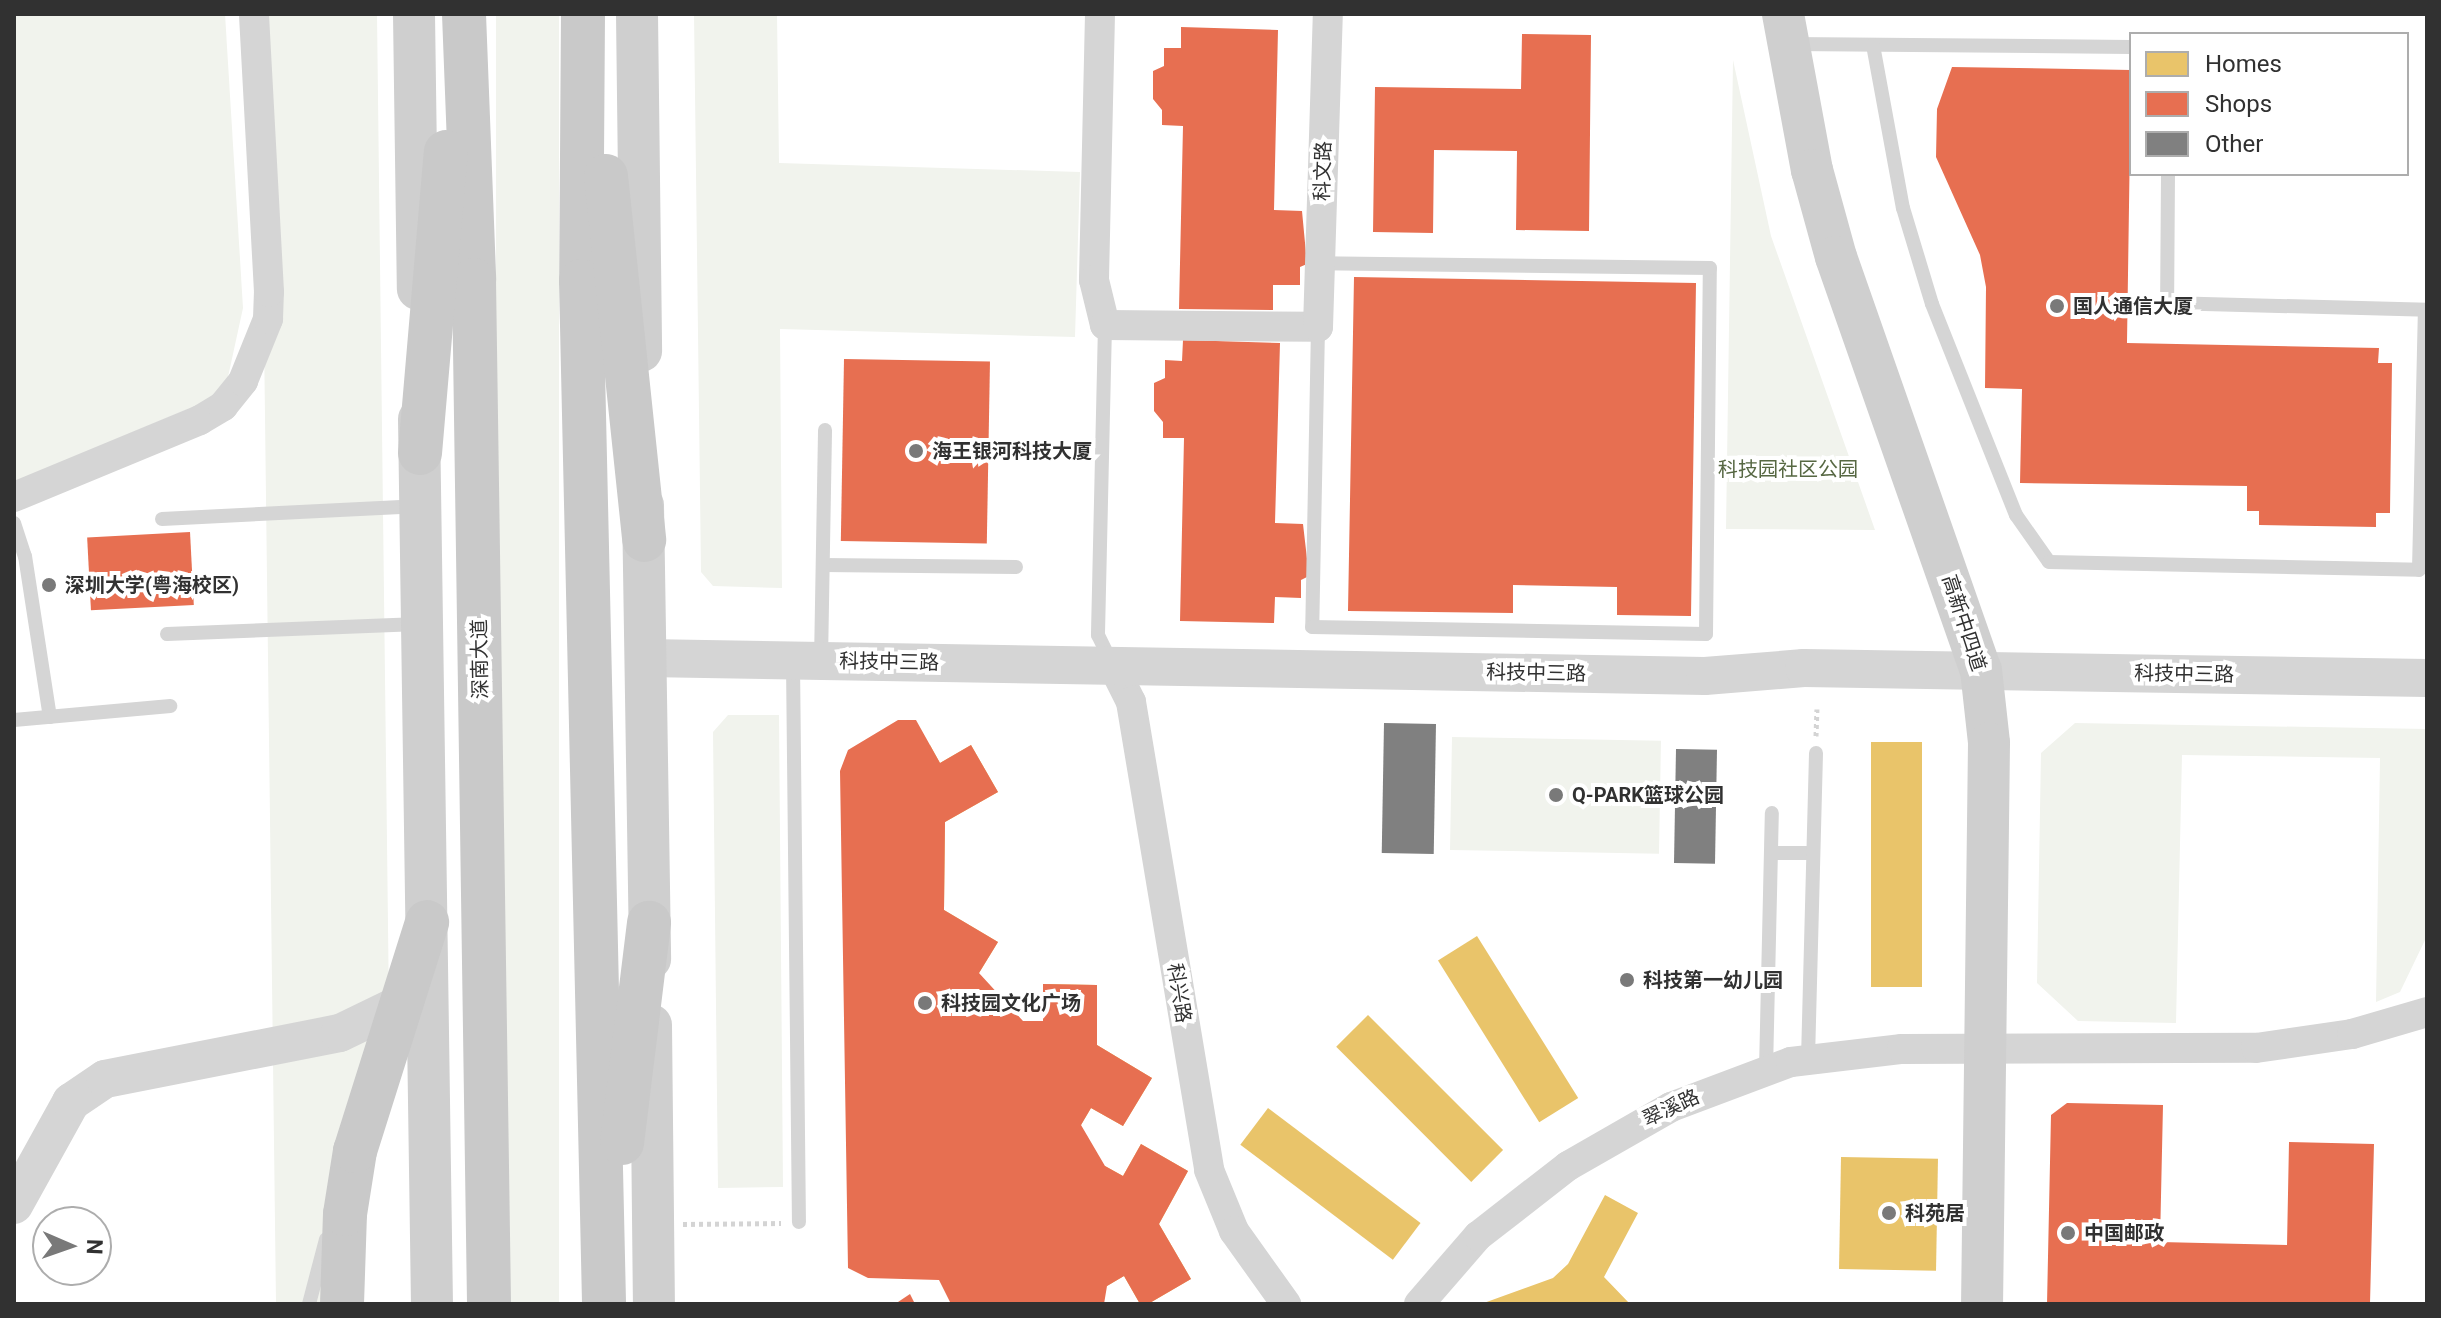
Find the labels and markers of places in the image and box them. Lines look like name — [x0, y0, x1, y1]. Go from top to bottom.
place label: 国人通信大厦 — [2073, 294, 2193, 318]
marker: 国人通信大厦 — [2048, 297, 2066, 315]
place label: 海王银河科技大厦 — [932, 439, 1092, 463]
marker: 海王银河科技大厦 — [907, 442, 925, 460]
place label: 深圳大学(粤海校区) — [65, 573, 239, 597]
marker: 深圳大学(粤海校区) — [40, 576, 58, 594]
place label: Q-PARK篮球公园 — [1572, 783, 1724, 807]
marker: Q-PARK篮球公园 — [1547, 786, 1565, 804]
place label: 科技第一幼儿园 — [1643, 968, 1783, 992]
marker: 科技第一幼儿园 — [1618, 971, 1636, 989]
place label: 科技园文化广场 — [941, 991, 1081, 1015]
marker: 科技园文化广场 — [916, 994, 934, 1012]
place label: 科苑居 — [1905, 1201, 1965, 1225]
marker: 科苑居 — [1880, 1204, 1898, 1222]
place label: 中国邮政 — [2084, 1221, 2164, 1245]
marker: 中国邮政 — [2059, 1224, 2077, 1242]

